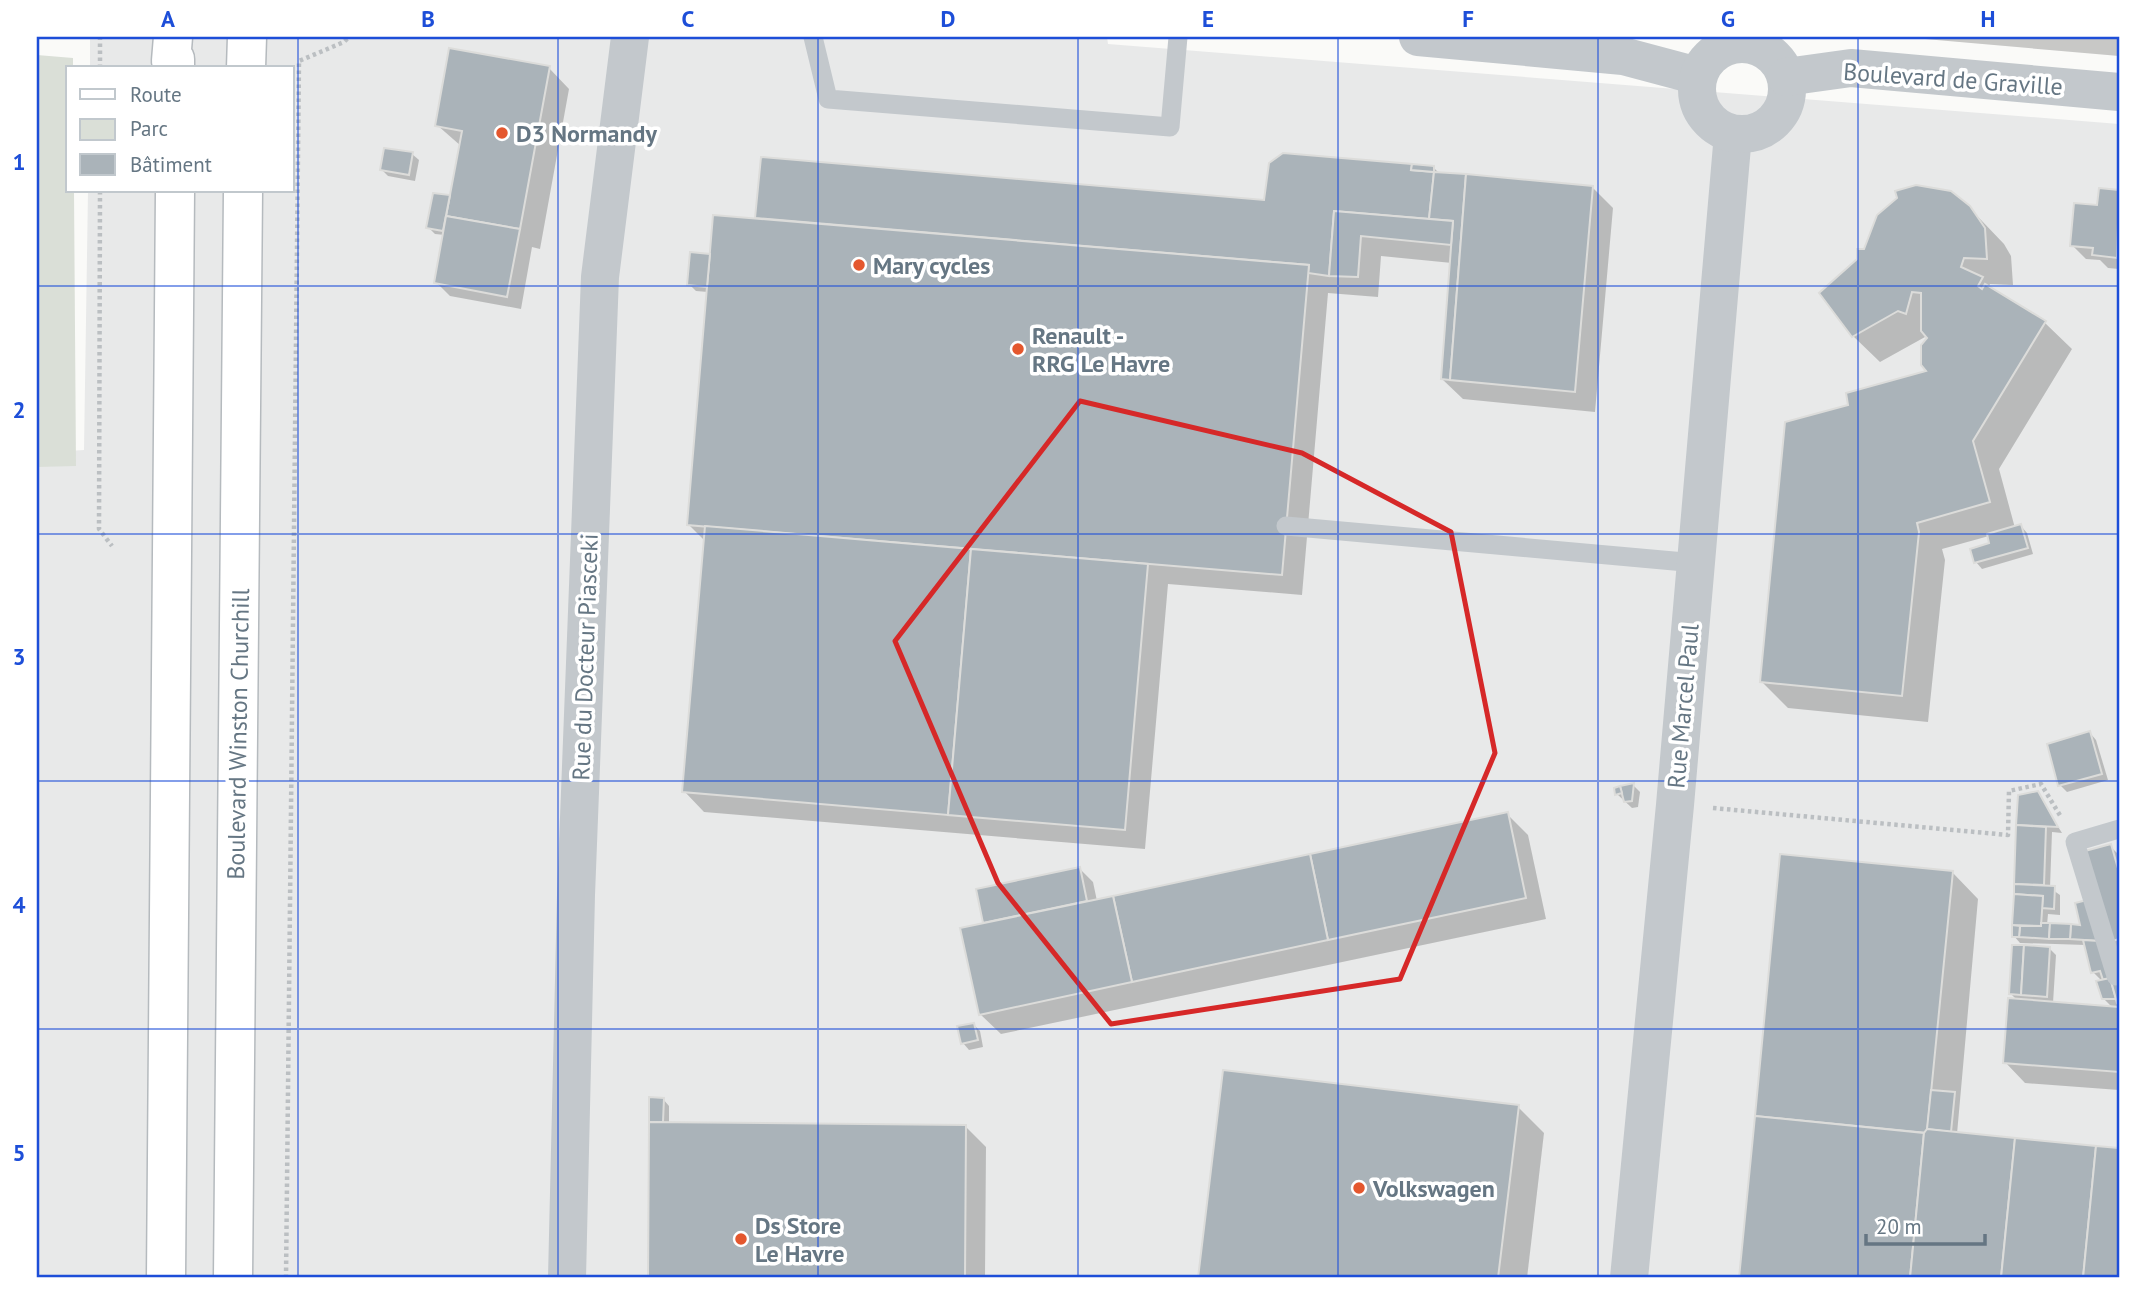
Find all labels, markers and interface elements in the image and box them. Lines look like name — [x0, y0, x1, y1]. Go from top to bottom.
text: A — [161, 4, 175, 33]
text: B — [421, 4, 435, 33]
text: C — [682, 4, 695, 33]
text: D — [941, 4, 955, 33]
text: E — [1202, 4, 1214, 33]
text: F — [1462, 4, 1474, 33]
text: G — [1721, 4, 1735, 33]
text: H — [1981, 4, 1995, 33]
street label: Boulevard de Graville — [1842, 56, 2064, 102]
legend — [66, 66, 294, 192]
text: Route — [130, 81, 182, 108]
text: Parc — [130, 115, 168, 142]
place label: D3 Normandy — [516, 118, 658, 149]
marker: D3 Normandy — [494, 125, 510, 141]
text: 1 — [12, 147, 26, 176]
text: Bâtiment — [130, 151, 212, 178]
place label: Mary cycles — [873, 250, 990, 281]
marker: Mary cycles — [851, 257, 867, 273]
place label: Renault - RRG Le Havre — [1032, 320, 1170, 379]
marker: Renault - RRG Le Havre — [1010, 341, 1026, 357]
text: 2 — [12, 395, 26, 424]
street label: Rue du Docteur Piasceki — [565, 533, 605, 781]
street label: Boulevard Winston Churchill — [220, 588, 256, 880]
street label: Rue Marcel Paul — [1660, 622, 1706, 790]
text: 3 — [12, 642, 26, 671]
text: 4 — [12, 890, 26, 919]
text: 5 — [12, 1138, 26, 1167]
place label: Volkswagen — [1372, 1173, 1495, 1204]
marker: Volkswagen — [1351, 1180, 1367, 1196]
scale bar — [1866, 1203, 1984, 1247]
place label: Ds Store Le Havre — [755, 1210, 844, 1269]
text: 20 m — [1876, 1213, 1922, 1240]
marker: Ds Store Le Havre — [733, 1231, 749, 1247]

